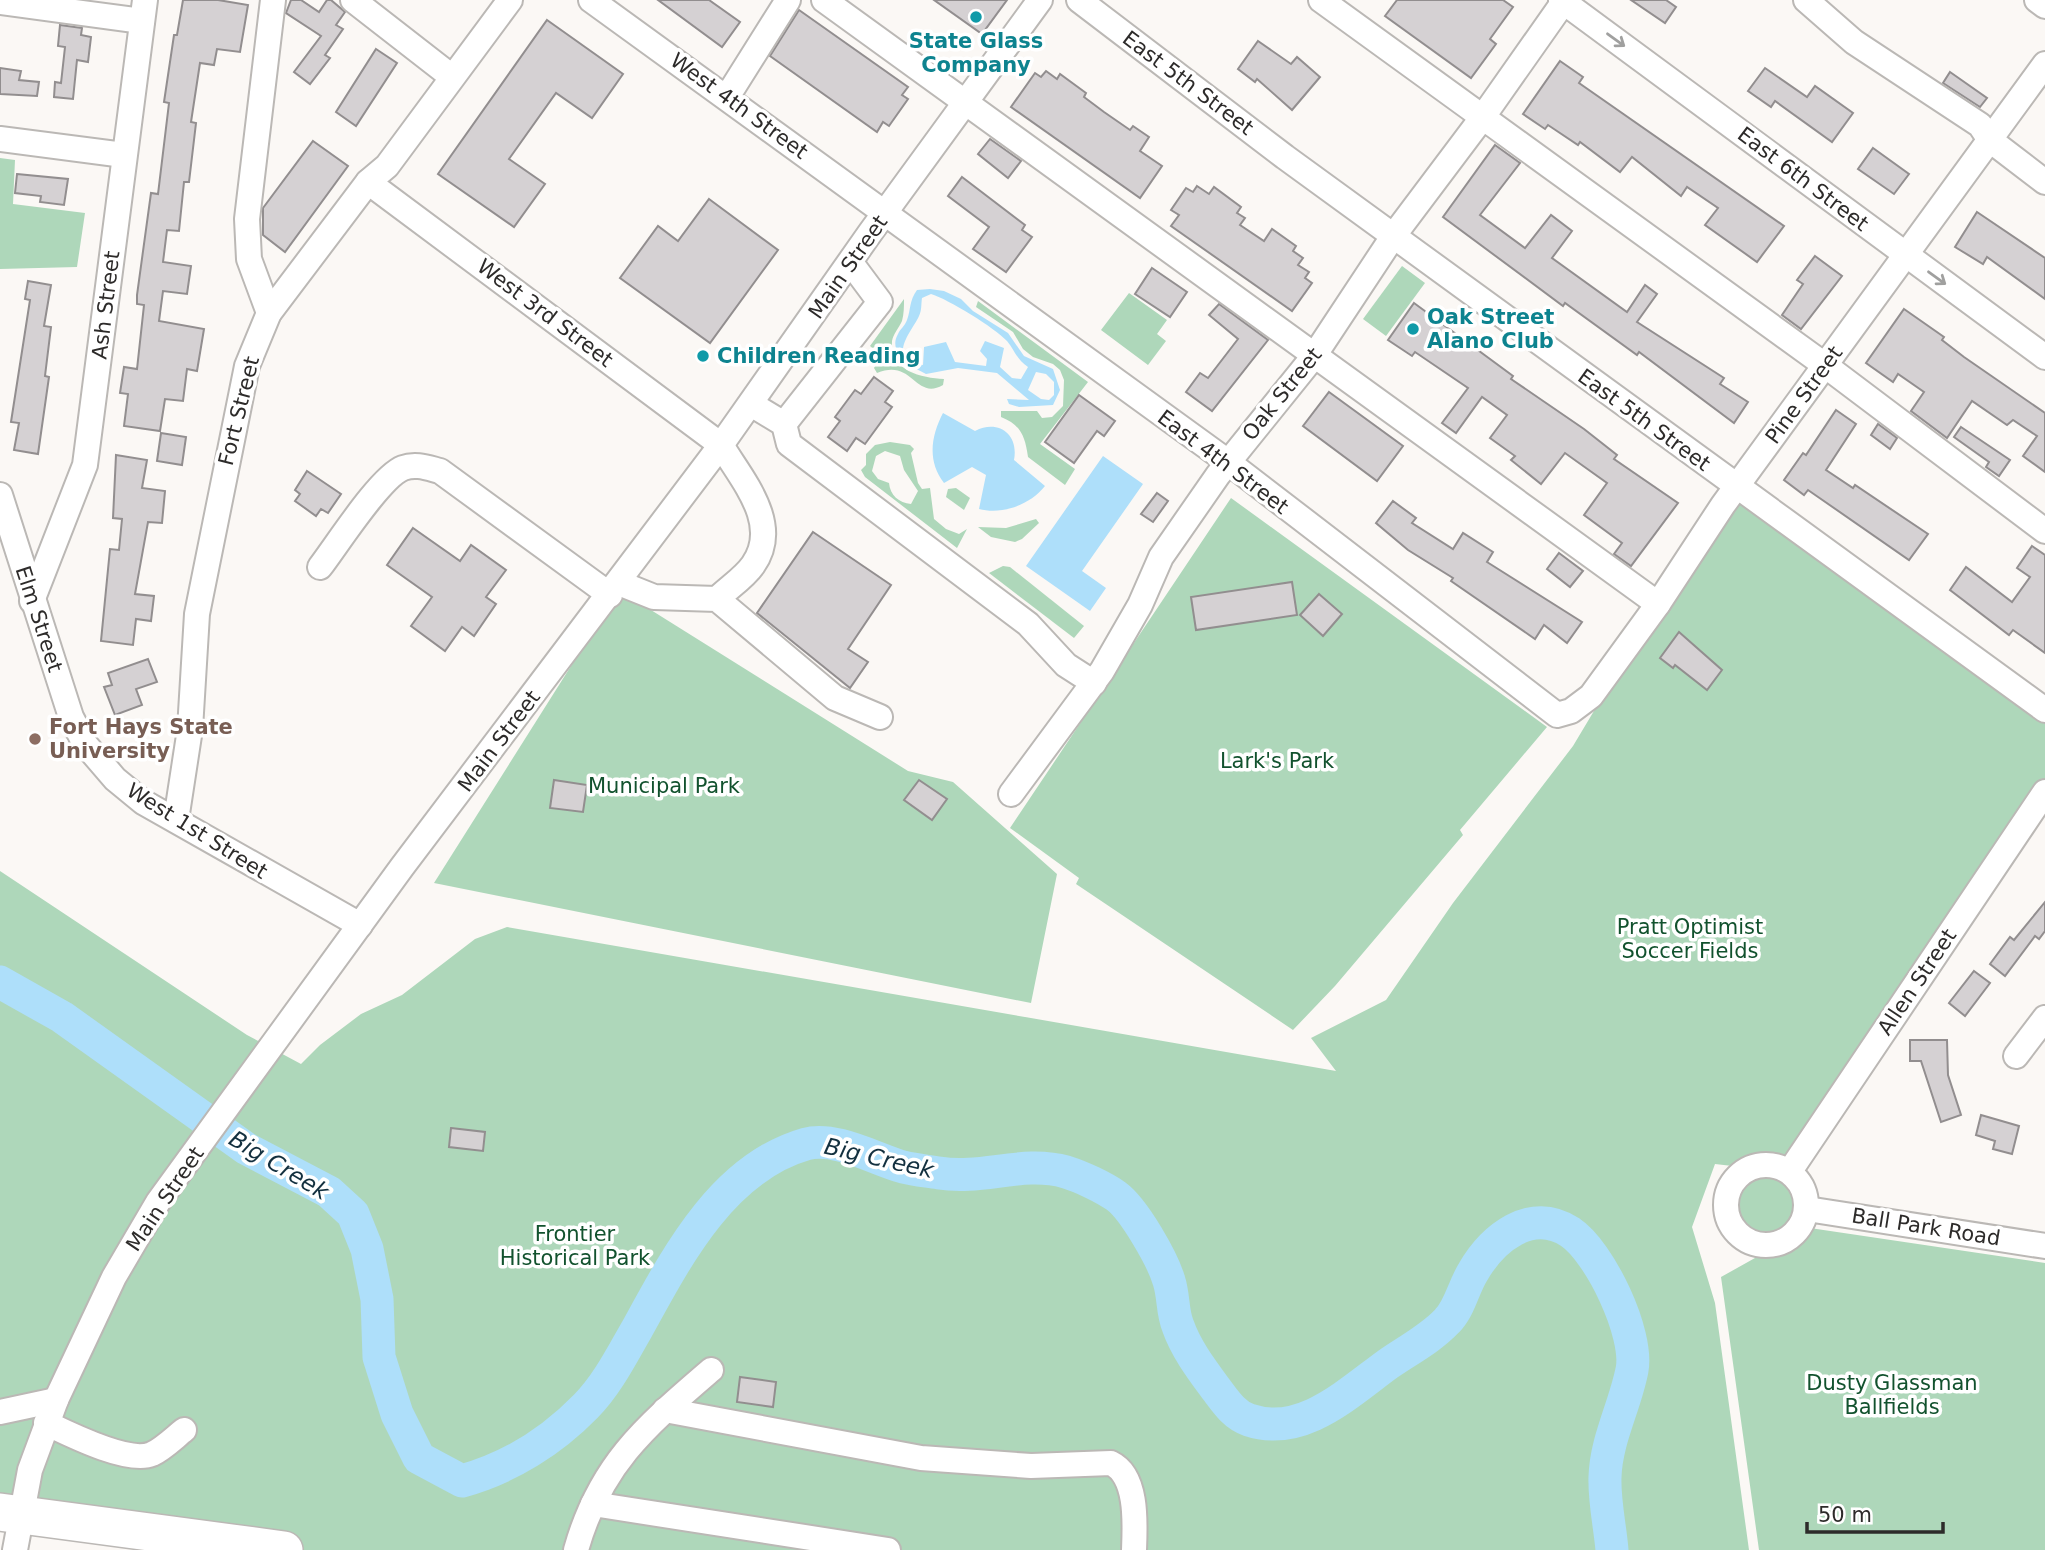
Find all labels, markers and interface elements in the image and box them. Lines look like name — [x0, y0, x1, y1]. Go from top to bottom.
marker: State Glass Company — [968, 9, 984, 25]
street label: East 5th Street — [1118, 26, 1258, 140]
place label: State Glass Company — [909, 29, 1043, 77]
one-way arrow — [1606, 33, 1625, 48]
street label: West 4th Street — [666, 48, 812, 164]
street label: East 6th Street — [1733, 122, 1873, 236]
street label: Main Street — [804, 211, 892, 323]
street label: Ash Street — [87, 249, 125, 361]
street label: West 3rd Street — [472, 254, 618, 372]
one-way arrow — [1927, 270, 1946, 285]
place label: Oak Street Alano Club — [1427, 305, 1554, 353]
marker: Oak Street Alano Club — [1405, 321, 1421, 337]
street label: Pine Street — [1761, 342, 1847, 448]
street label: Oak Street — [1237, 343, 1327, 445]
place label: Children Reading — [717, 344, 920, 368]
marker: Children Reading — [695, 348, 711, 364]
street label: Fort Street — [214, 354, 264, 468]
street label: East 5th Street — [1573, 364, 1715, 476]
street label: East 4th Street — [1153, 405, 1293, 519]
street label: Elm Street — [11, 563, 67, 675]
street label: Main Street — [453, 686, 545, 796]
place label: Fort Hays State University — [49, 715, 233, 763]
marker: Fort Hays State University — [27, 731, 43, 747]
park label: Lark's Park — [1220, 749, 1335, 773]
park label: Municipal Park — [588, 774, 741, 798]
street label: West 1st Street — [122, 778, 272, 884]
park label: Pratt Optimist Soccer Fields — [1617, 915, 1763, 963]
street label: Allen Street — [1873, 924, 1961, 1040]
water label: Big Creek — [225, 1125, 335, 1206]
water label: Big Creek — [822, 1133, 938, 1184]
street label: Main Street — [121, 1142, 209, 1256]
street label: Ball Park Road — [1850, 1203, 2002, 1251]
park label: Frontier Historical Park — [500, 1222, 651, 1270]
park label: Dusty Glassman Ballfields — [1806, 1371, 1978, 1419]
scale bar — [1807, 1490, 1944, 1534]
text: 50 m — [1818, 1503, 1872, 1527]

